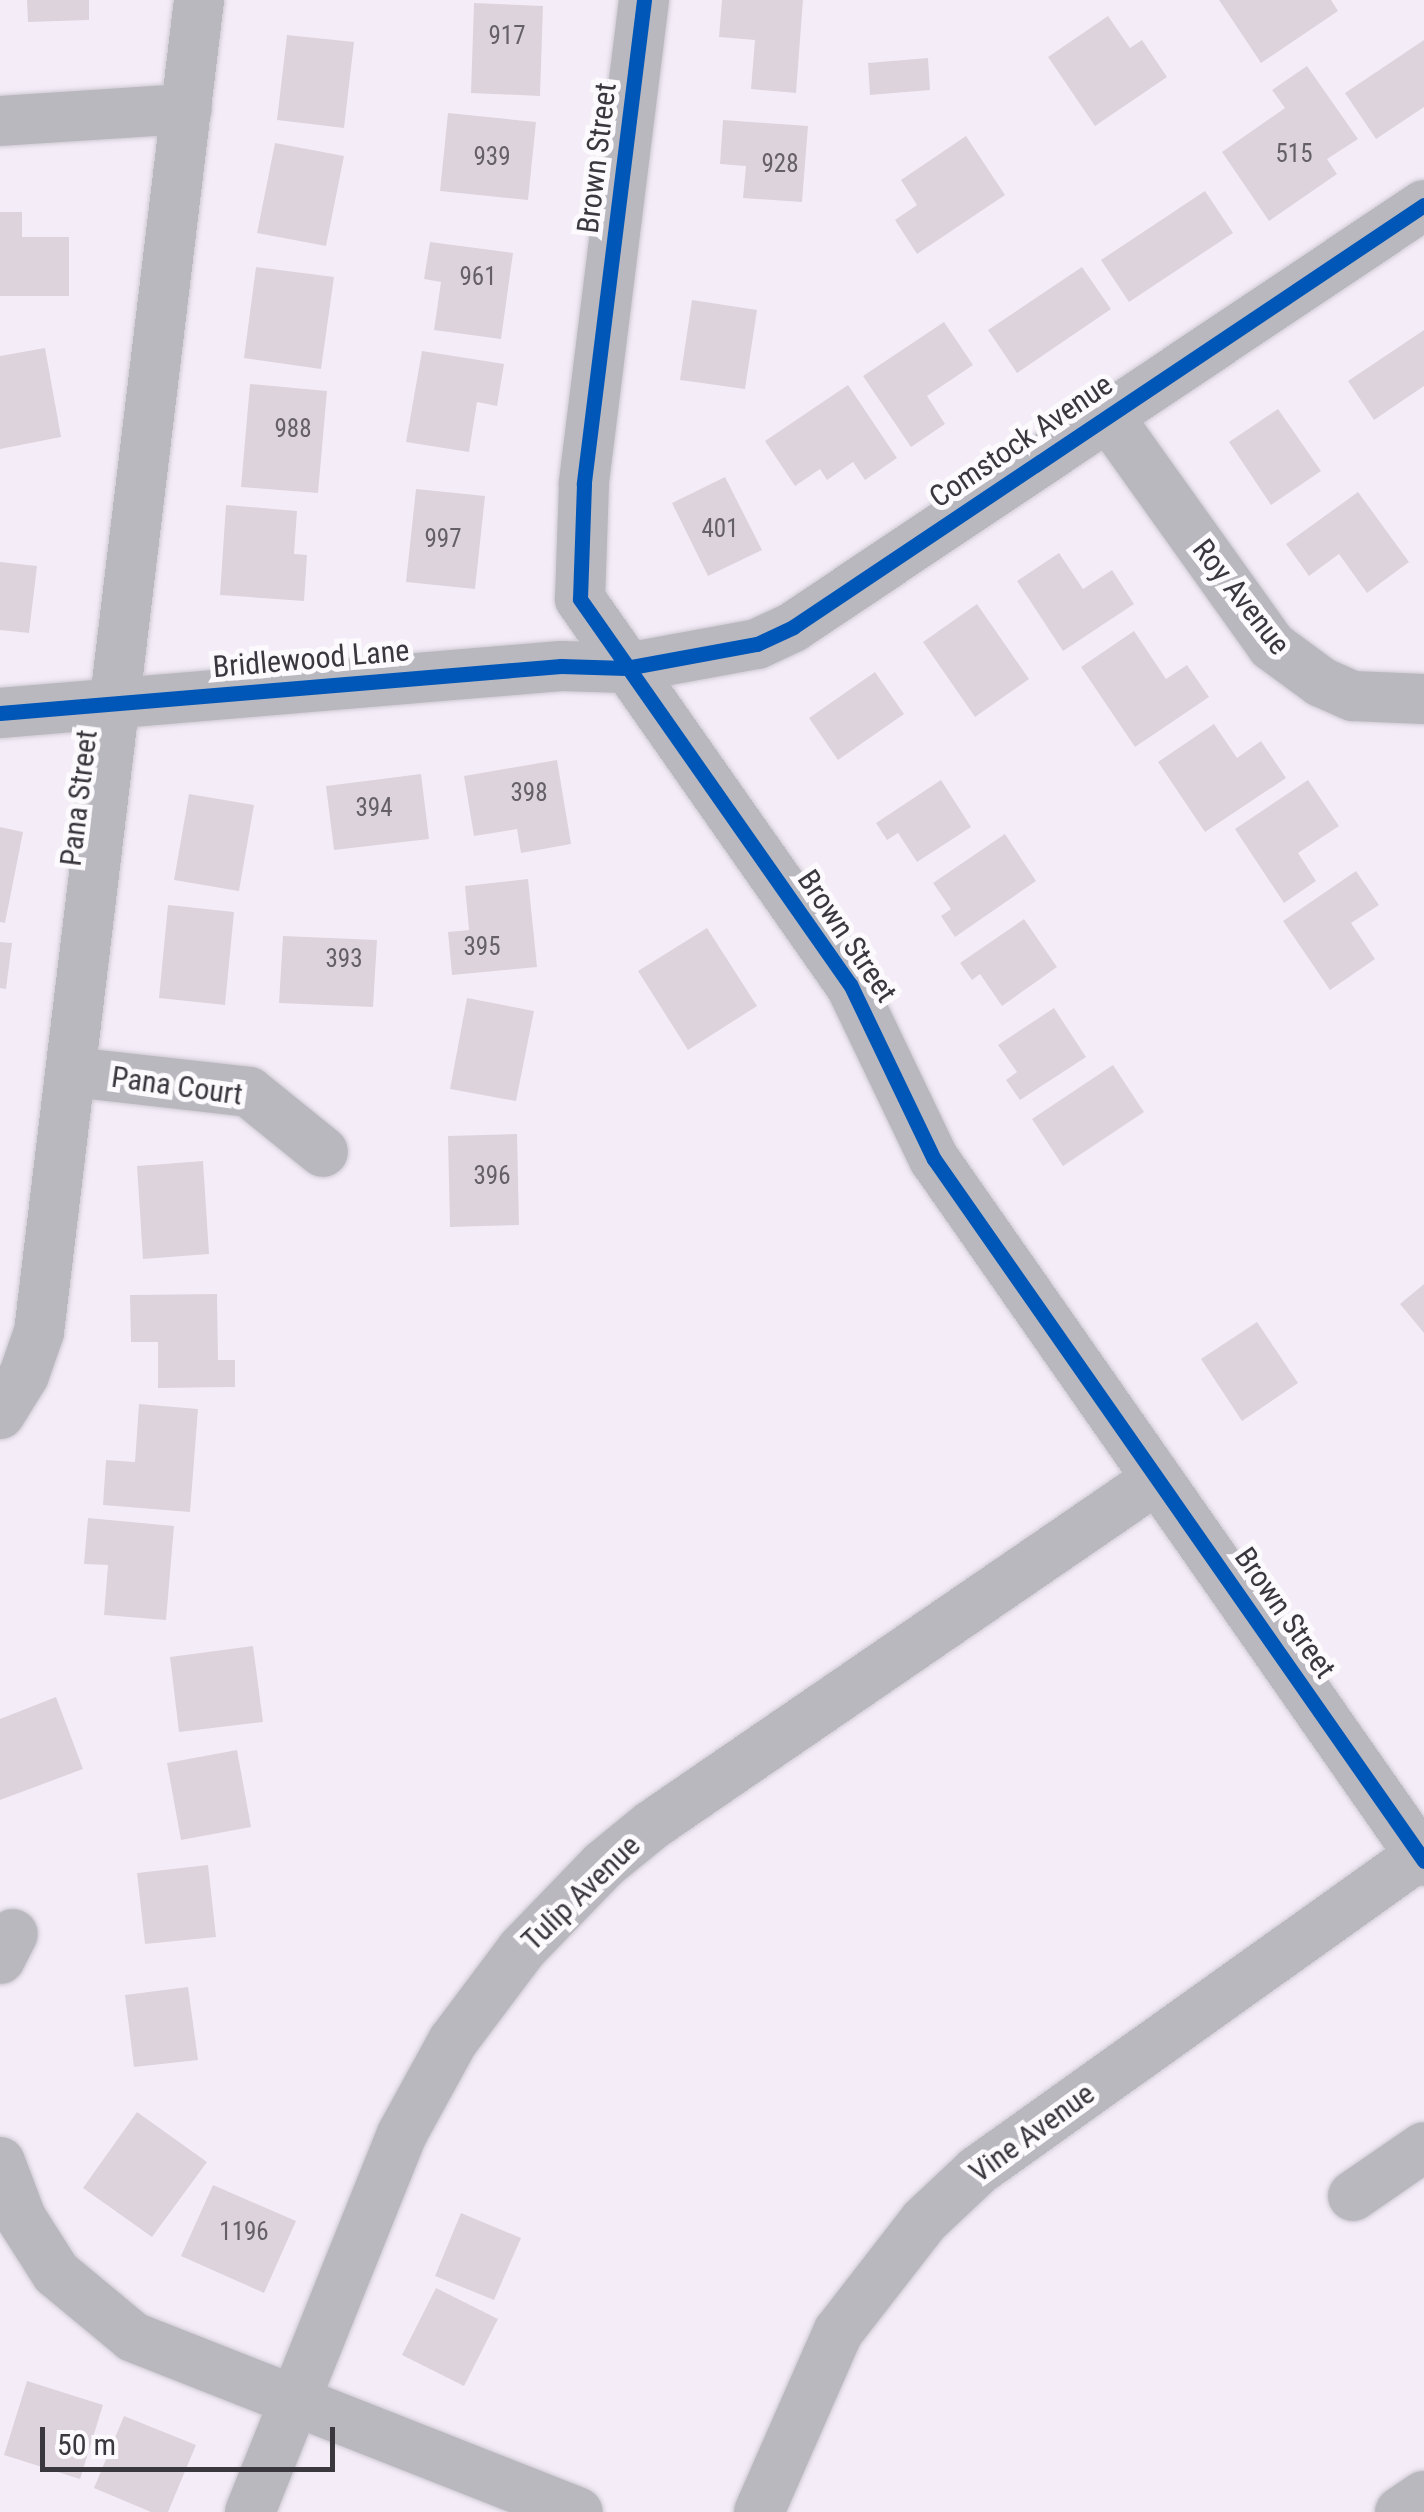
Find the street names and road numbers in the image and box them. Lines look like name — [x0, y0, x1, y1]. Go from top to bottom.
street label: Brown Street — [570, 81, 624, 235]
street label: Comstock Avenue — [923, 367, 1119, 515]
street label: Roy Avenue — [1185, 532, 1297, 662]
street label: Bridlewood Lane — [211, 632, 411, 686]
street label: Pana Street — [53, 728, 105, 868]
street label: Brown Street — [790, 863, 904, 1009]
street label: Pana Court — [109, 1059, 245, 1113]
street label: Brown Street — [1227, 1541, 1343, 1685]
street label: Tulip Avenue — [514, 1828, 648, 1958]
street label: Vine Avenue — [963, 2076, 1101, 2190]

